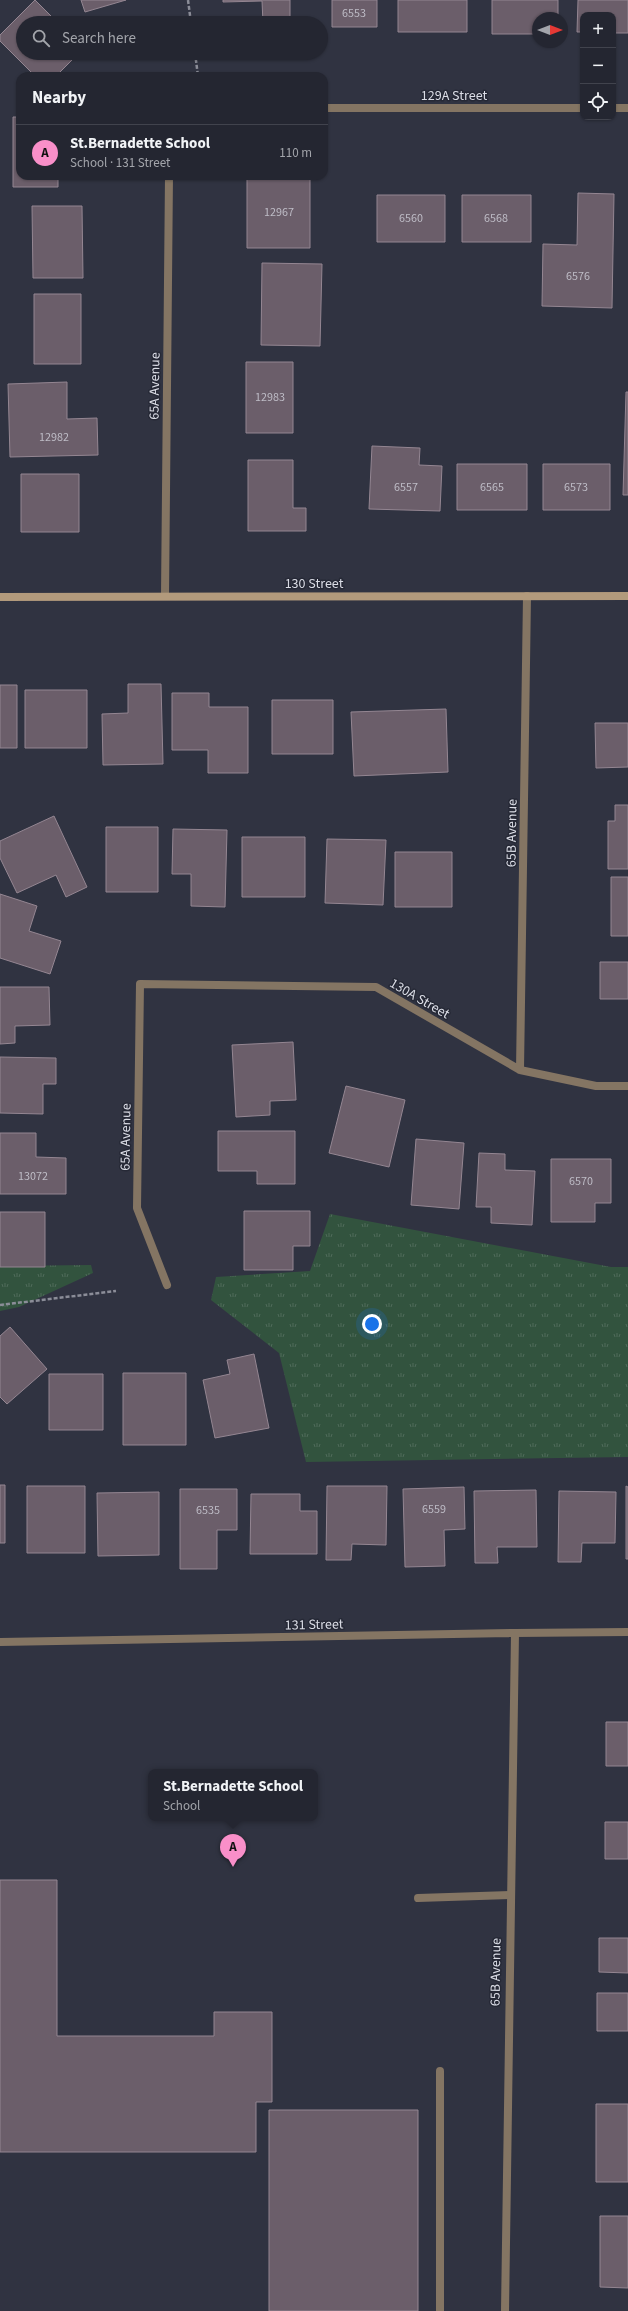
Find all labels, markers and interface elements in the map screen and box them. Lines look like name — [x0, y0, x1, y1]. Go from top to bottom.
house number: 6553 — [342, 5, 366, 22]
north arrow — [532, 12, 568, 48]
map controls — [580, 12, 616, 120]
button: + — [580, 12, 616, 48]
search box — [16, 16, 328, 60]
icon: search — [30, 27, 52, 49]
text: Search here — [62, 28, 136, 49]
button: − — [580, 48, 616, 84]
button: locate — [580, 84, 616, 120]
text: Nearby — [32, 86, 86, 110]
street label: 129A Street — [421, 86, 487, 106]
text: St.Bernadette School — [70, 133, 210, 154]
text: A — [41, 144, 49, 162]
text: 110 m — [279, 144, 312, 162]
text: School · 131 Street — [70, 154, 170, 172]
house number: 12967 — [264, 204, 294, 221]
house number: 6560 — [399, 210, 423, 227]
house number: 6568 — [484, 210, 508, 227]
house number: 6576 — [566, 268, 590, 285]
street label: 65A Avenue — [144, 352, 166, 420]
house number: 12983 — [255, 389, 285, 406]
house number: 12982 — [39, 429, 69, 446]
house number: 6557 — [394, 479, 418, 496]
house number: 6565 — [480, 479, 504, 496]
house number: 6573 — [564, 479, 588, 496]
street label: 130 Street — [285, 574, 344, 594]
street label: 65B Avenue — [501, 799, 523, 867]
street label: 130A Street — [386, 974, 453, 1024]
street label: 65A Avenue — [115, 1103, 137, 1171]
house number: 13072 — [18, 1168, 48, 1185]
house number: 6570 — [569, 1173, 593, 1190]
your location — [362, 1314, 382, 1334]
house number: 6559 — [422, 1501, 446, 1518]
house number: 6535 — [196, 1502, 220, 1519]
street label: 131 Street — [284, 1614, 344, 1636]
popup — [148, 1769, 318, 1821]
text: St.Bernadette School — [163, 1776, 303, 1797]
text: School — [163, 1797, 200, 1815]
pin: A — [220, 1834, 246, 1867]
street label: 65B Avenue — [485, 1938, 507, 2006]

